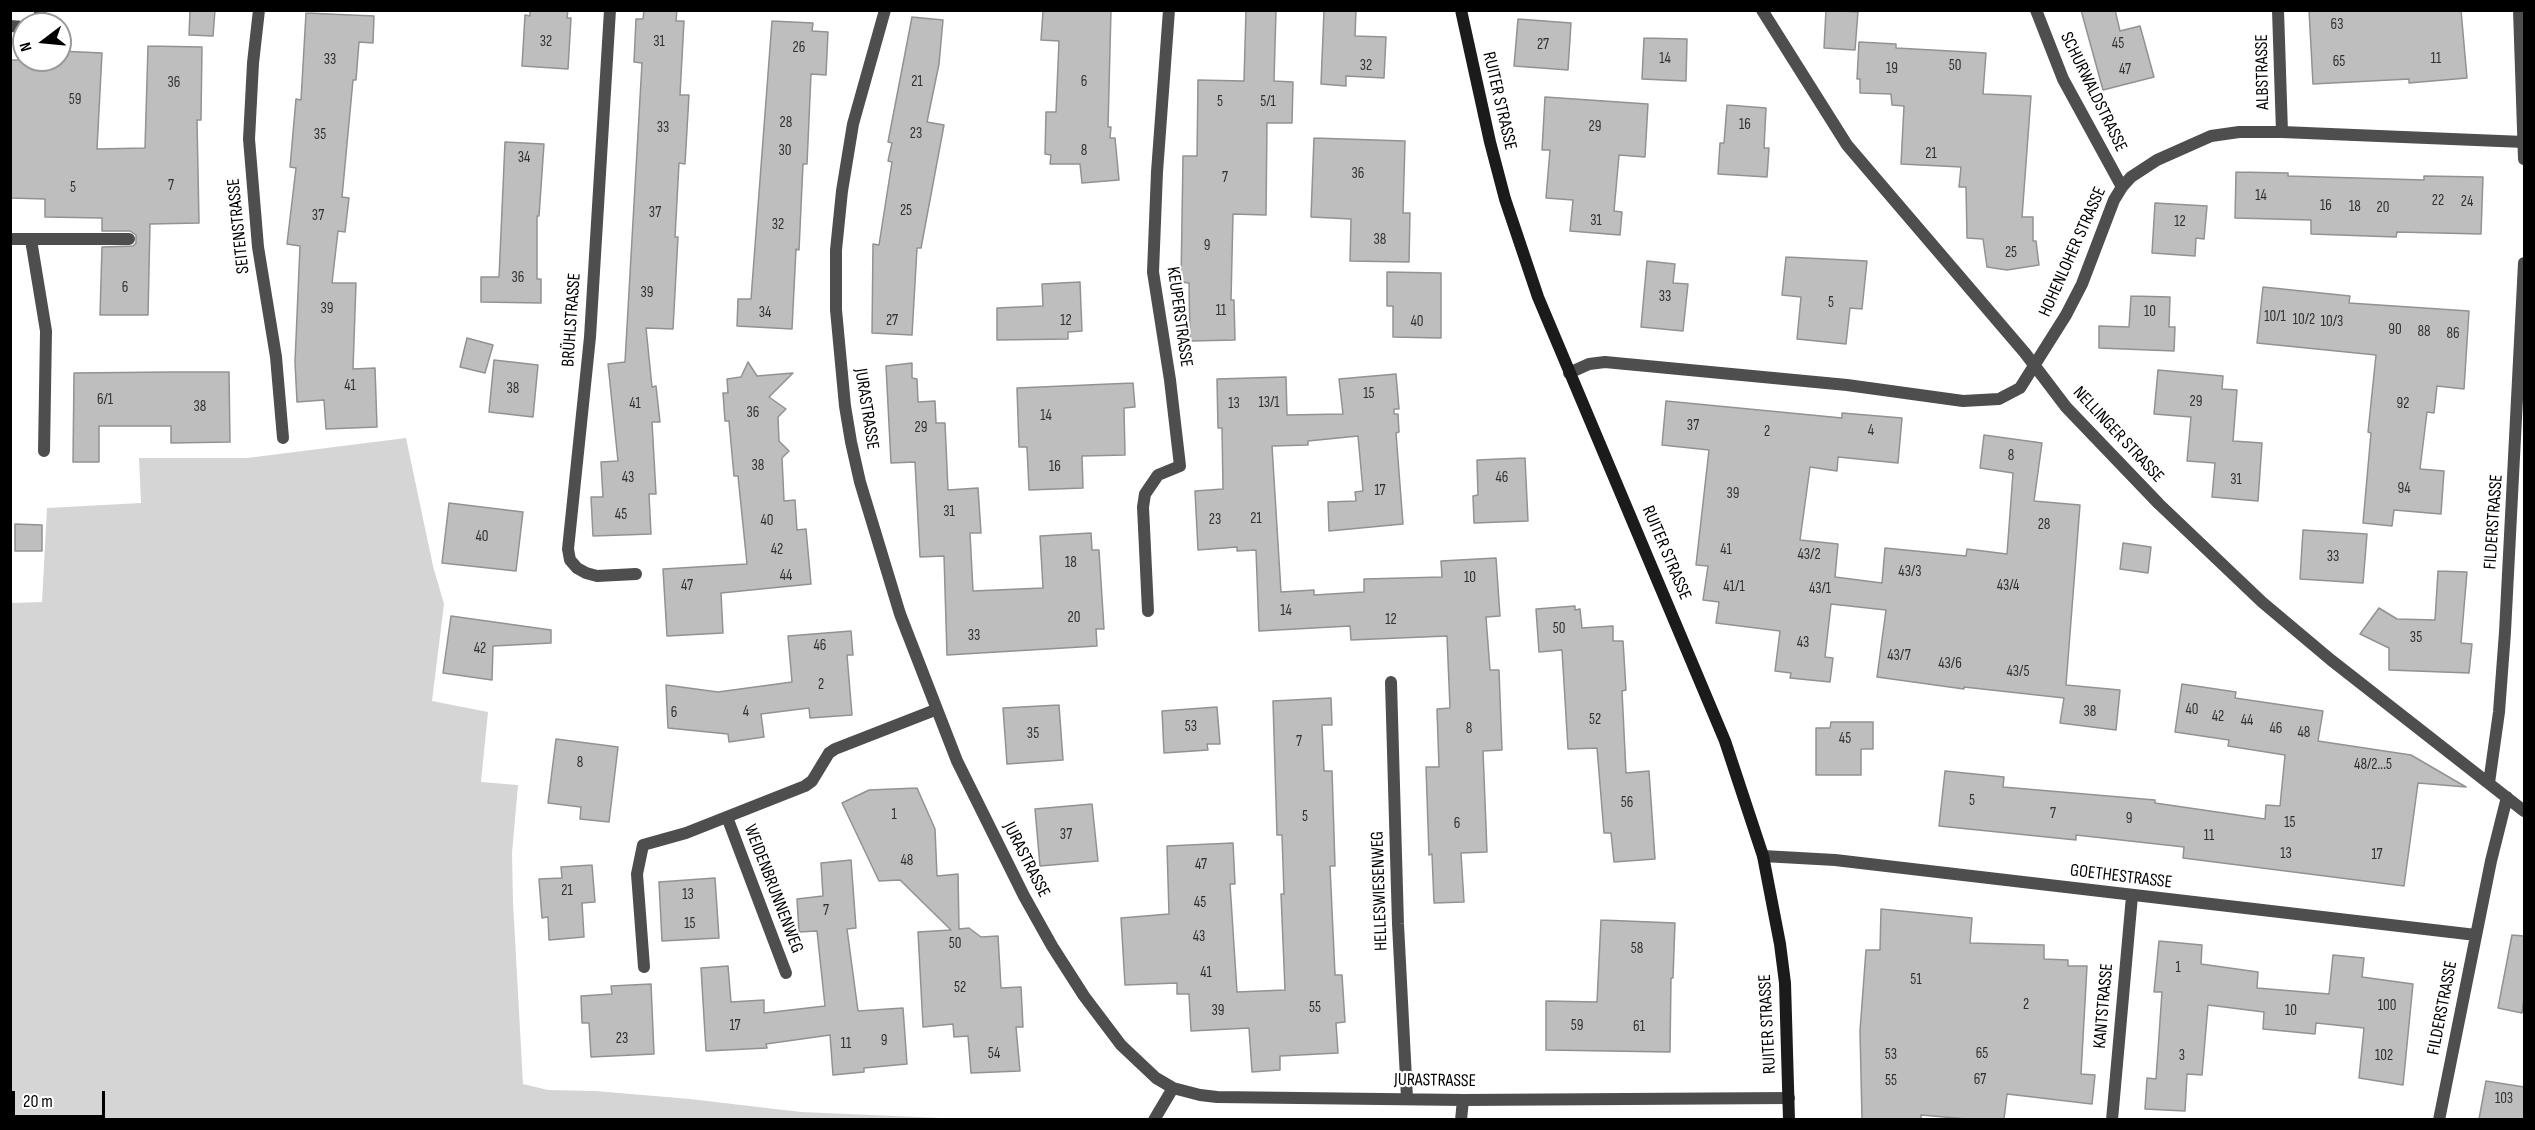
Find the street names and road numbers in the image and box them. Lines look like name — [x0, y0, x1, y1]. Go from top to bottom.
street label: SCHURWALDSTRASSE — [2055, 29, 2131, 155]
street label: ALBSTRASSE — [2252, 34, 2274, 110]
street label: RUITER STRASSE — [1477, 50, 1521, 152]
street label: SEITENSTRASSE — [223, 177, 255, 275]
street label: HOHENLOHER STRASSE — [2035, 184, 2111, 320]
street label: KEUPERSTRASSE — [1161, 265, 1197, 369]
street label: BRÜHLSTRASSE — [558, 272, 586, 368]
street label: JURASTRASSE — [849, 367, 883, 451]
street label: NELLINGER STRASSE — [2068, 382, 2168, 488]
street label: FILDERSTRASSE — [2480, 474, 2508, 570]
street label: RUITER STRASSE — [1637, 503, 1695, 603]
street label: JURASTRASSE — [998, 819, 1054, 901]
street label: WEIDENBRUNNENWEG — [739, 822, 807, 956]
street label: HELLESWIESENWEG — [1367, 831, 1393, 951]
street label: GOETHESTRASSE — [2069, 860, 2173, 894]
street label: FILDERSTRASSE — [2423, 959, 2463, 1057]
street label: KANTSTRASSE — [2090, 962, 2118, 1050]
street label: RUITER STRASSE — [1755, 974, 1781, 1074]
street label: JURASTRASSE — [1394, 1069, 1476, 1093]

